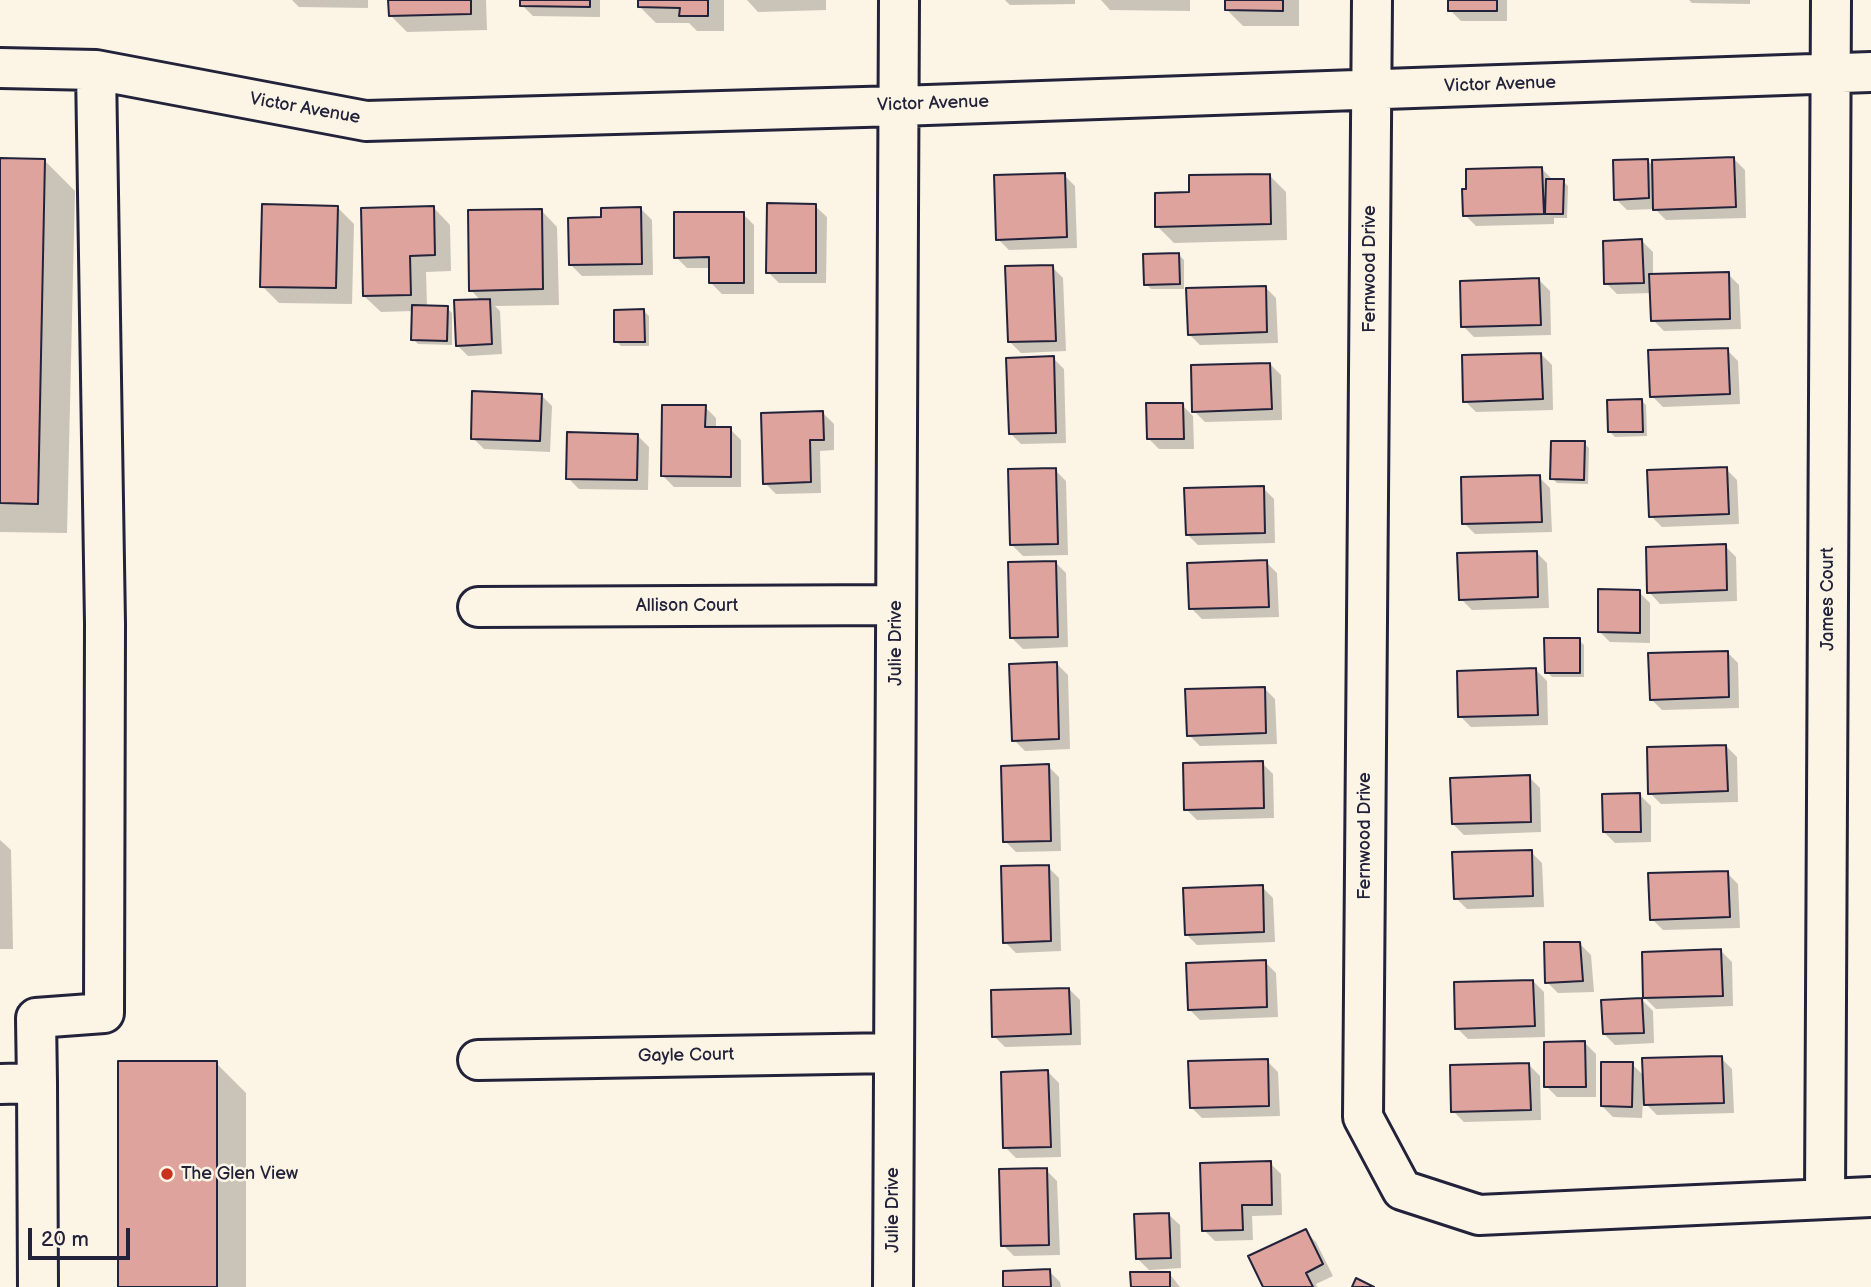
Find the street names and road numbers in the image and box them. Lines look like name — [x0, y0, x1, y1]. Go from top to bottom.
street label: Victor Avenue — [1444, 72, 1556, 98]
street label: Victor Avenue — [248, 89, 362, 129]
street label: Victor Avenue — [877, 91, 989, 117]
street label: Fernwood Drive — [1359, 205, 1381, 333]
street label: James Court — [1817, 547, 1839, 651]
street label: Allison Court — [636, 595, 738, 617]
street label: Julie Drive — [885, 600, 907, 686]
street label: Fernwood Drive — [1354, 772, 1376, 900]
street label: Gayle Court — [638, 1044, 734, 1068]
street label: Julie Drive — [882, 1167, 904, 1253]

